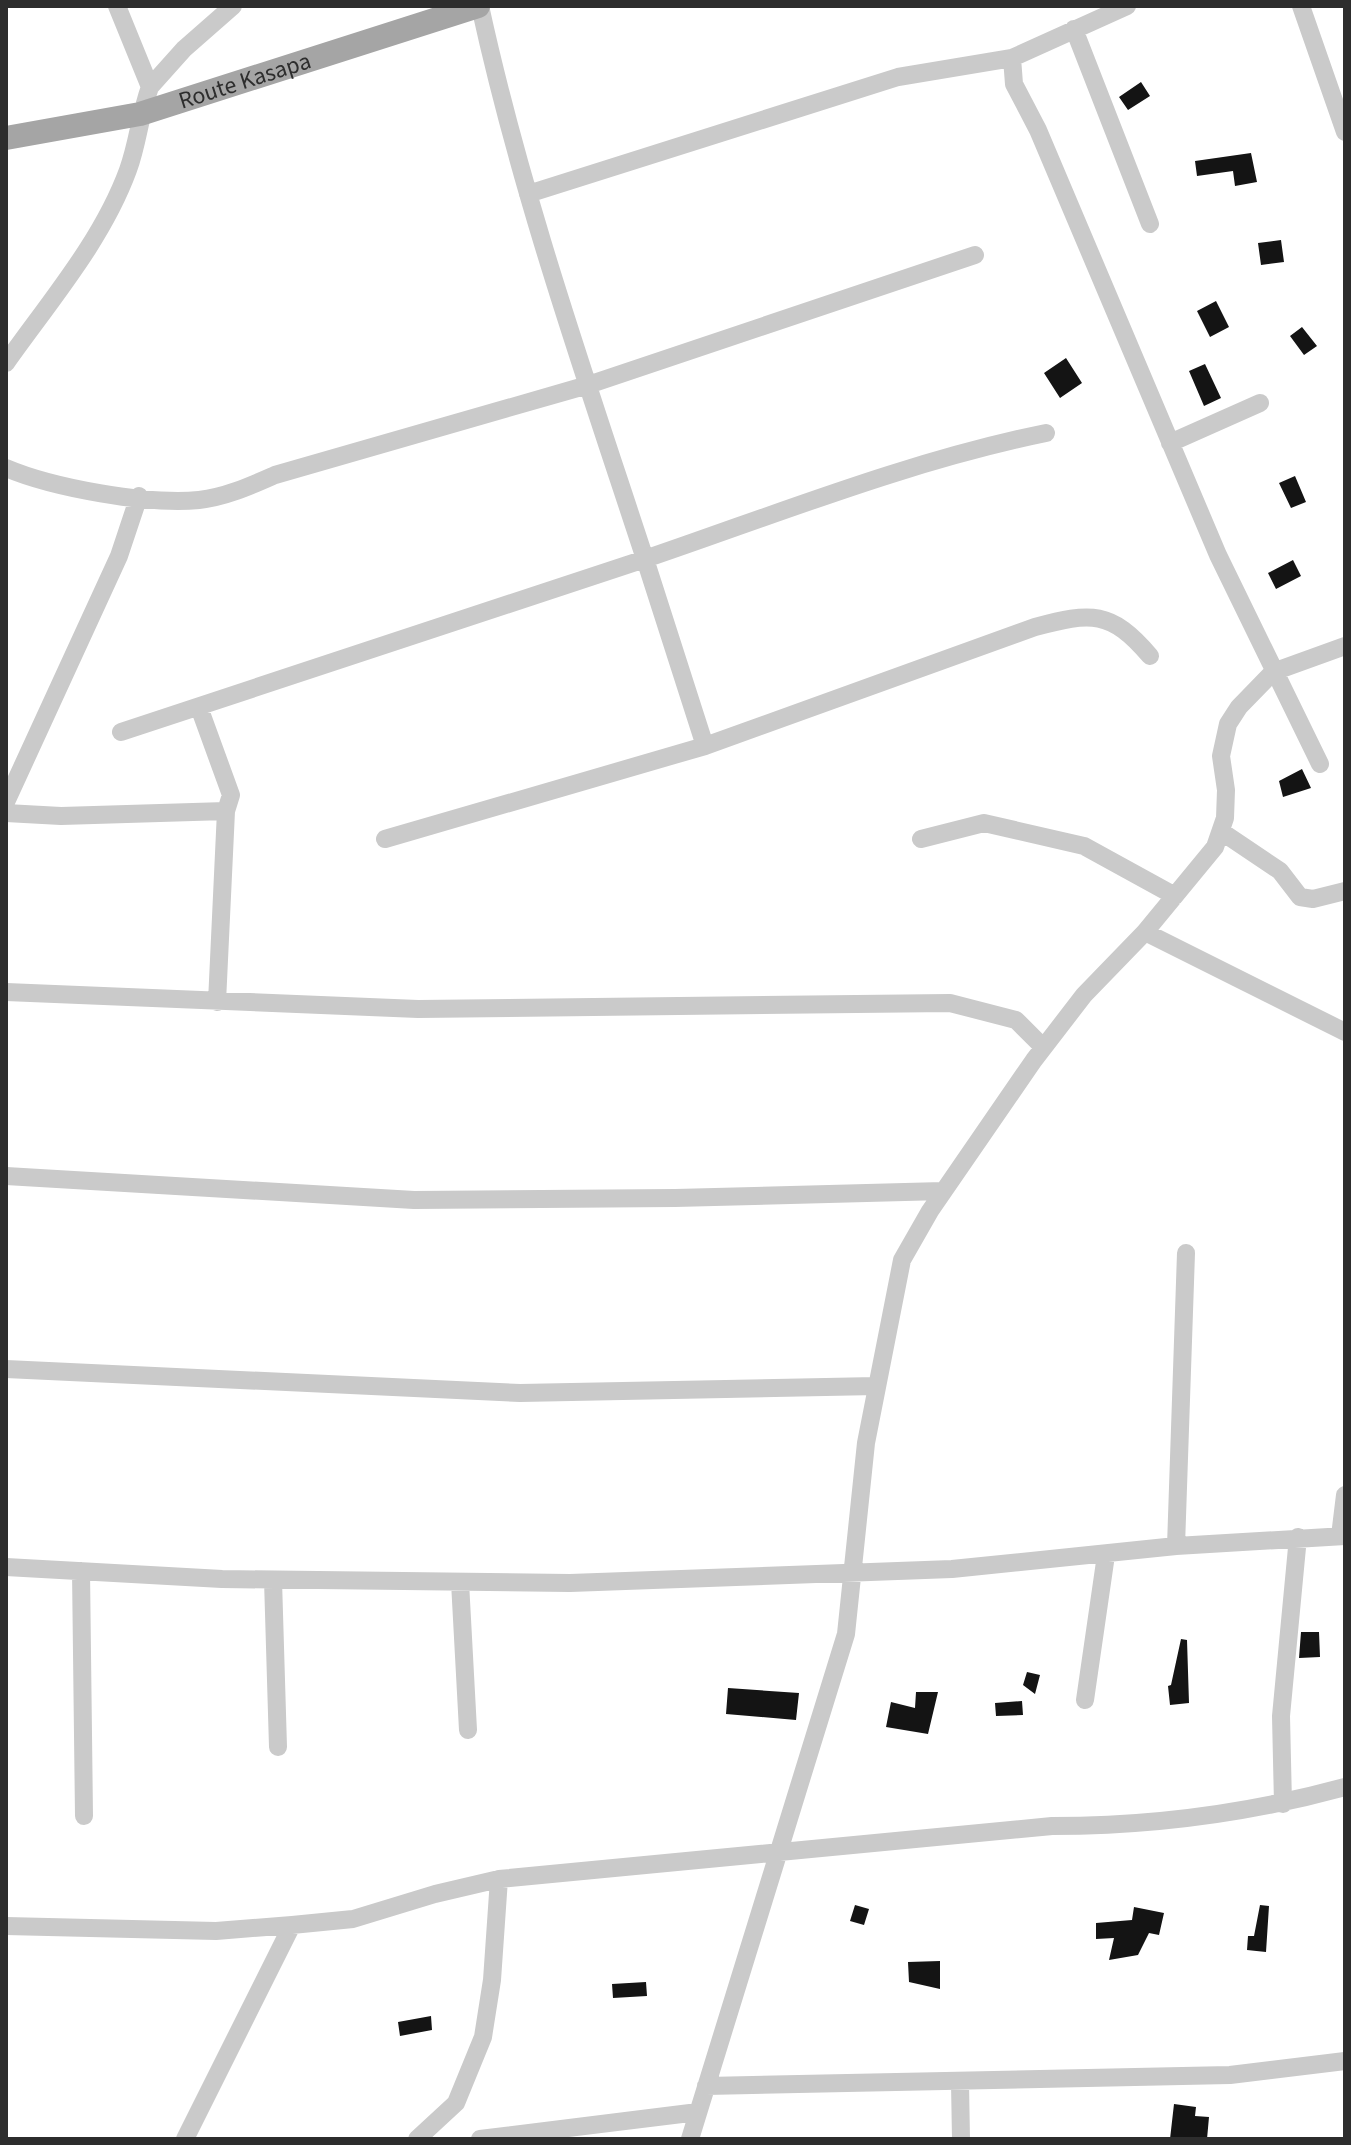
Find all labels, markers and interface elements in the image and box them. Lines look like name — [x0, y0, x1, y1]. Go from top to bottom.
street label: Route Kasapa — [174, 43, 315, 118]

